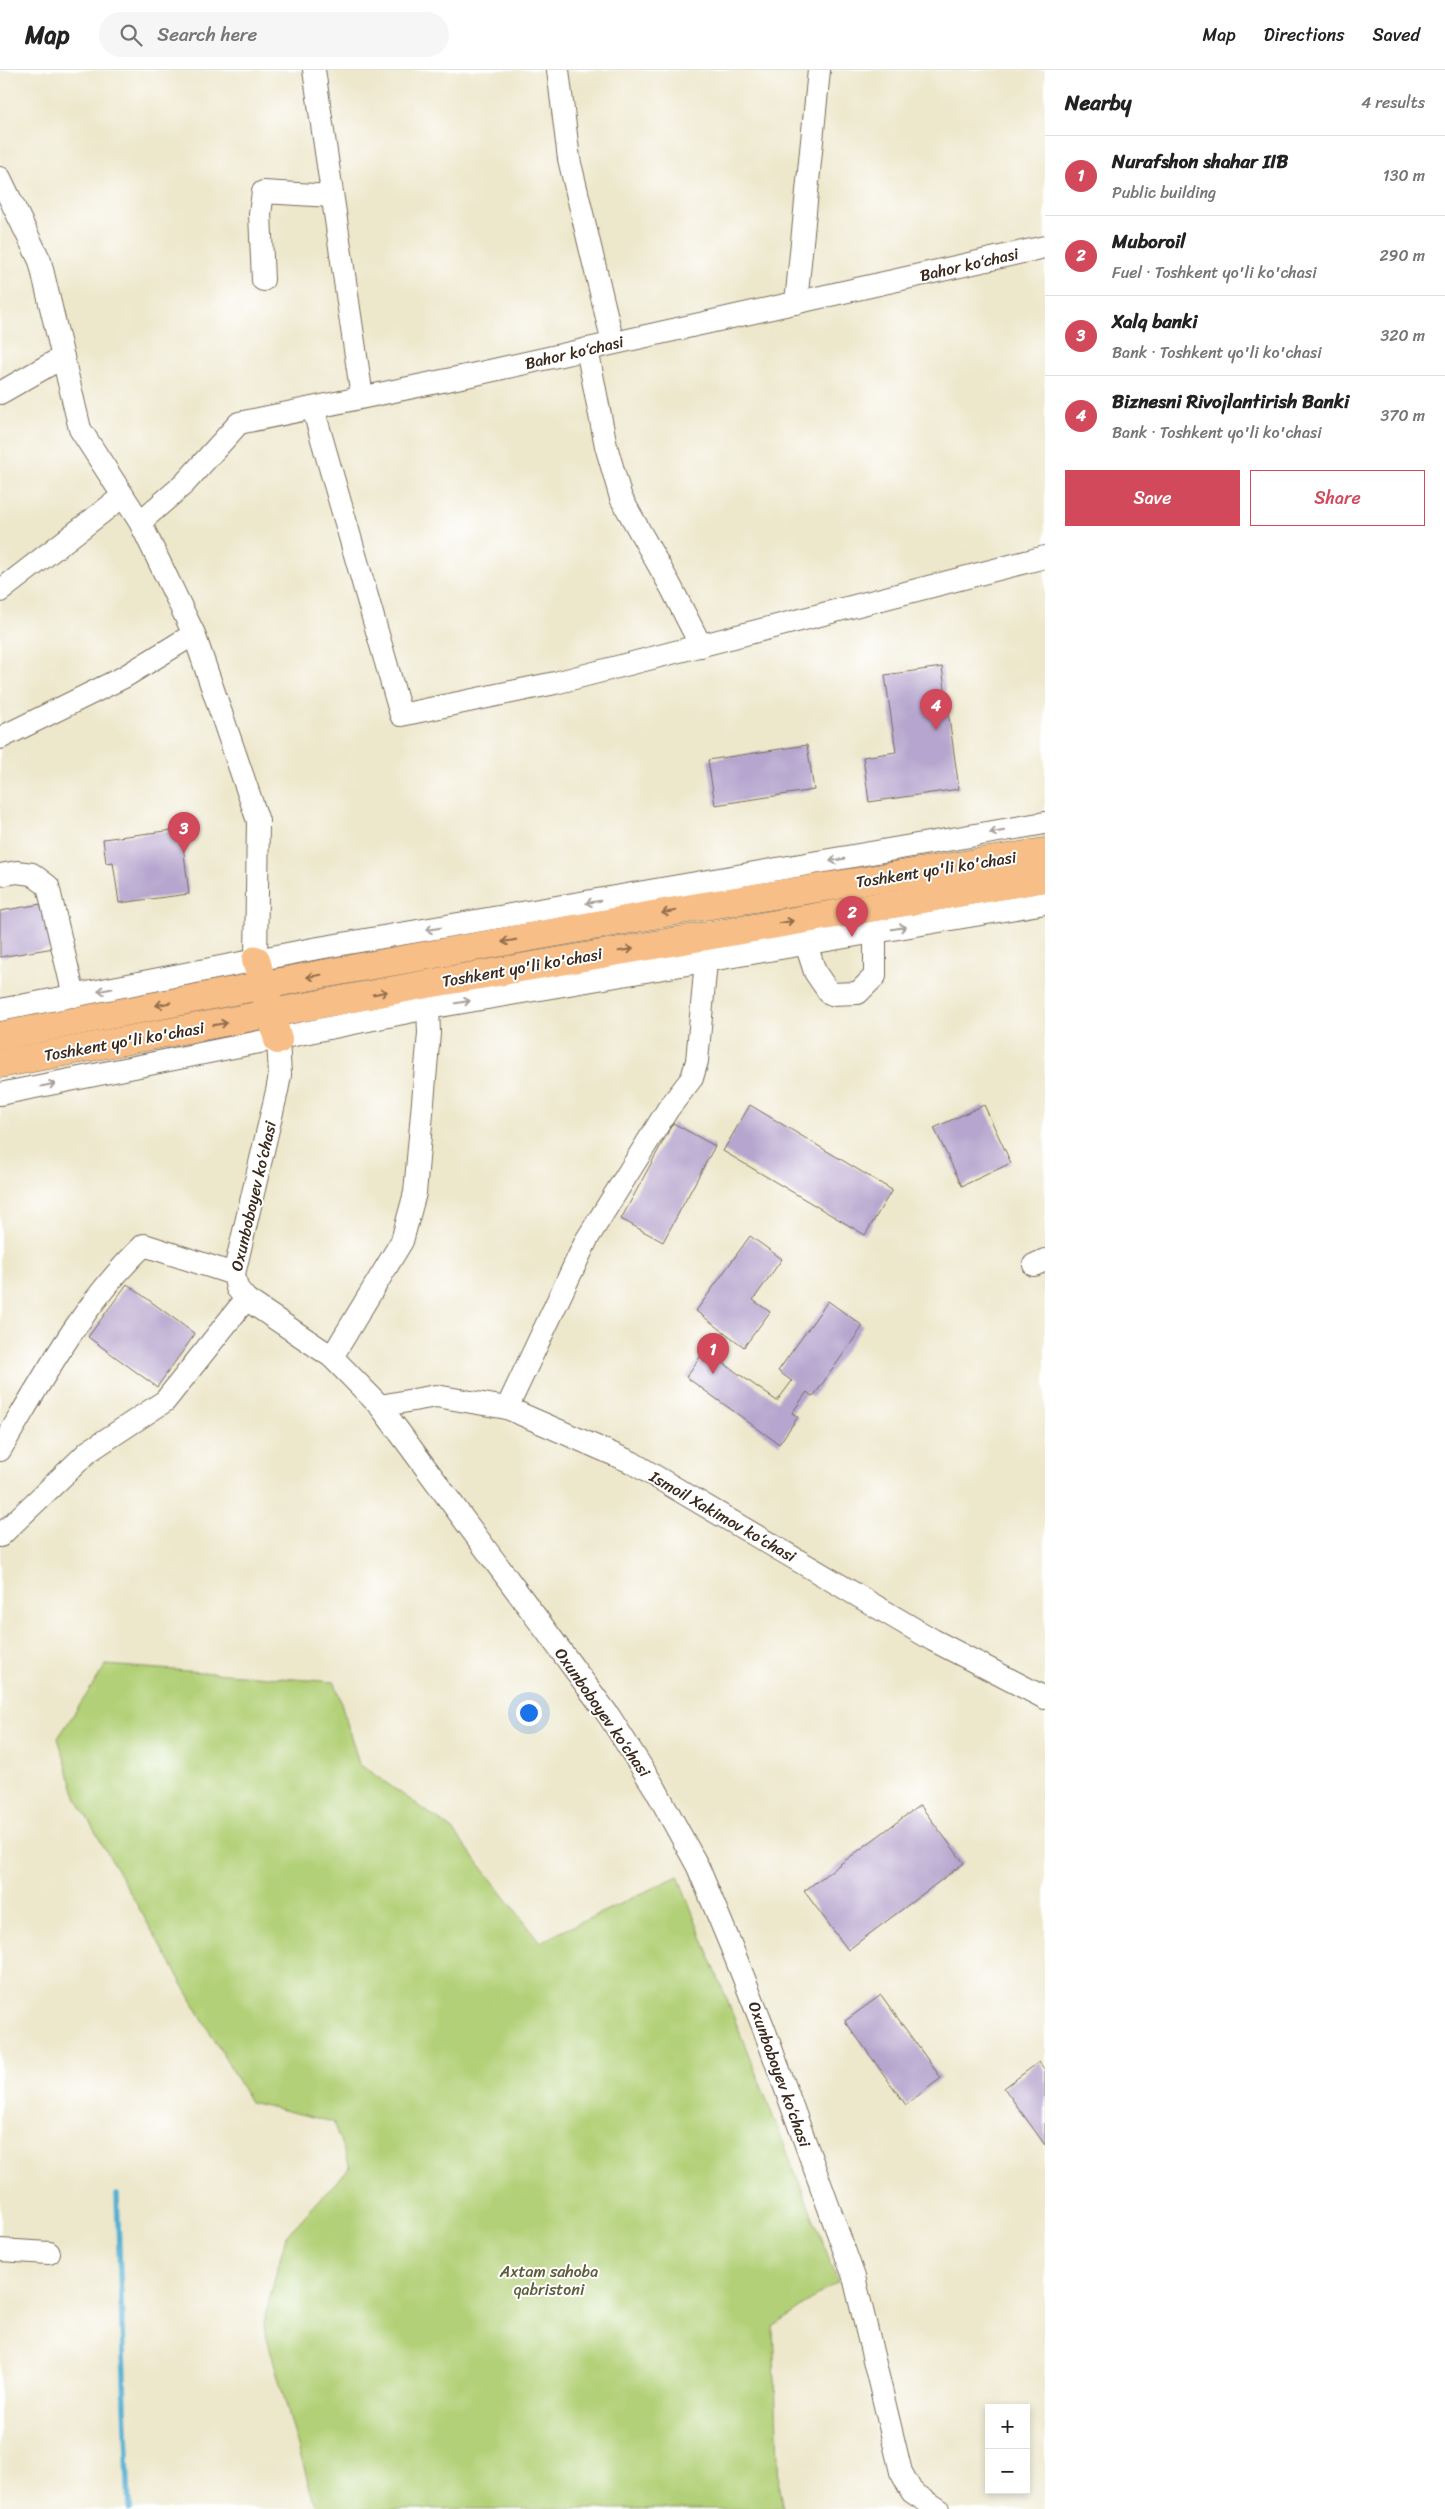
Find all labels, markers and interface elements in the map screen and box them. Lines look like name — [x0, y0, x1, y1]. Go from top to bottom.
search box — [99, 12, 449, 57]
text: Map — [25, 14, 69, 56]
text: Search here — [157, 18, 257, 51]
text: Map — [1203, 19, 1236, 51]
text: Directions — [1264, 19, 1345, 51]
text: Saved — [1373, 19, 1420, 51]
icon: search — [117, 21, 145, 49]
text: Nearby — [1065, 84, 1131, 122]
text: 4 results — [1361, 88, 1425, 117]
text: Nurafshon shahar IIB — [1112, 145, 1288, 178]
text: 1 — [1078, 161, 1084, 190]
text: 130 m — [1383, 161, 1425, 190]
text: Public building — [1112, 178, 1216, 207]
text: Muboroil — [1112, 225, 1186, 258]
street label: Bahor ko‘chasi — [917, 239, 1022, 290]
text: 2 — [1076, 241, 1086, 270]
text: 290 m — [1379, 241, 1425, 270]
text: Fuel · Toshkent yo'li ko'chasi — [1112, 258, 1317, 287]
text: Xalq banki — [1112, 305, 1197, 338]
text: 3 — [1077, 321, 1085, 350]
text: 320 m — [1380, 321, 1425, 350]
street label: Bahor ko‘chasi — [522, 327, 627, 378]
text: Bank · Toshkent yo'li ko'chasi — [1112, 338, 1322, 367]
text: Biznesni Rivojlantirish Banki — [1112, 385, 1349, 418]
text: 4 — [1076, 401, 1086, 430]
text: 370 m — [1381, 401, 1425, 430]
text: Bank · Toshkent yo'li ko'chasi — [1112, 418, 1322, 447]
button: Save — [1065, 470, 1240, 526]
button: Share — [1250, 470, 1425, 526]
pin: 4 — [920, 689, 952, 730]
pin: 3 — [168, 812, 200, 853]
one-way arrow — [989, 827, 1005, 837]
street label: Toshkent yo'li ko'chasi — [854, 842, 1019, 896]
one-way arrow — [829, 855, 845, 865]
pin: 2 — [836, 896, 868, 937]
one-way arrow — [586, 897, 602, 907]
one-way arrow — [661, 908, 677, 918]
one-way arrow — [778, 917, 794, 927]
one-way arrow — [890, 922, 906, 932]
one-way arrow — [426, 924, 442, 934]
one-way arrow — [501, 936, 517, 946]
street label: Toshkent yo'li ko'chasi — [440, 939, 605, 996]
one-way arrow — [618, 944, 634, 954]
one-way arrow — [307, 971, 323, 981]
one-way arrow — [97, 985, 113, 995]
one-way arrow — [371, 988, 387, 997]
one-way arrow — [454, 997, 470, 1007]
one-way arrow — [156, 1000, 172, 1010]
street label: Toshkent yo'li ko'chasi — [42, 1013, 207, 1070]
one-way arrow — [212, 1018, 228, 1028]
one-way arrow — [39, 1079, 55, 1089]
street label: Oxunboboyev ko‘chasi — [222, 1118, 285, 1274]
pin: 1 — [697, 1333, 729, 1374]
street label: Ismoil Xakimov ko‘chasi — [643, 1462, 802, 1571]
street label: Oxunboboyev ko‘chasi — [547, 1641, 659, 1784]
your location — [516, 1700, 542, 1726]
street label: Oxunboboyev ko‘chasi — [740, 1997, 820, 2152]
park label: Axtam sahoba qabristoni — [499, 2257, 598, 2304]
map controls — [985, 2404, 1030, 2494]
button: + — [985, 2404, 1030, 2449]
button: − — [985, 2449, 1030, 2494]

